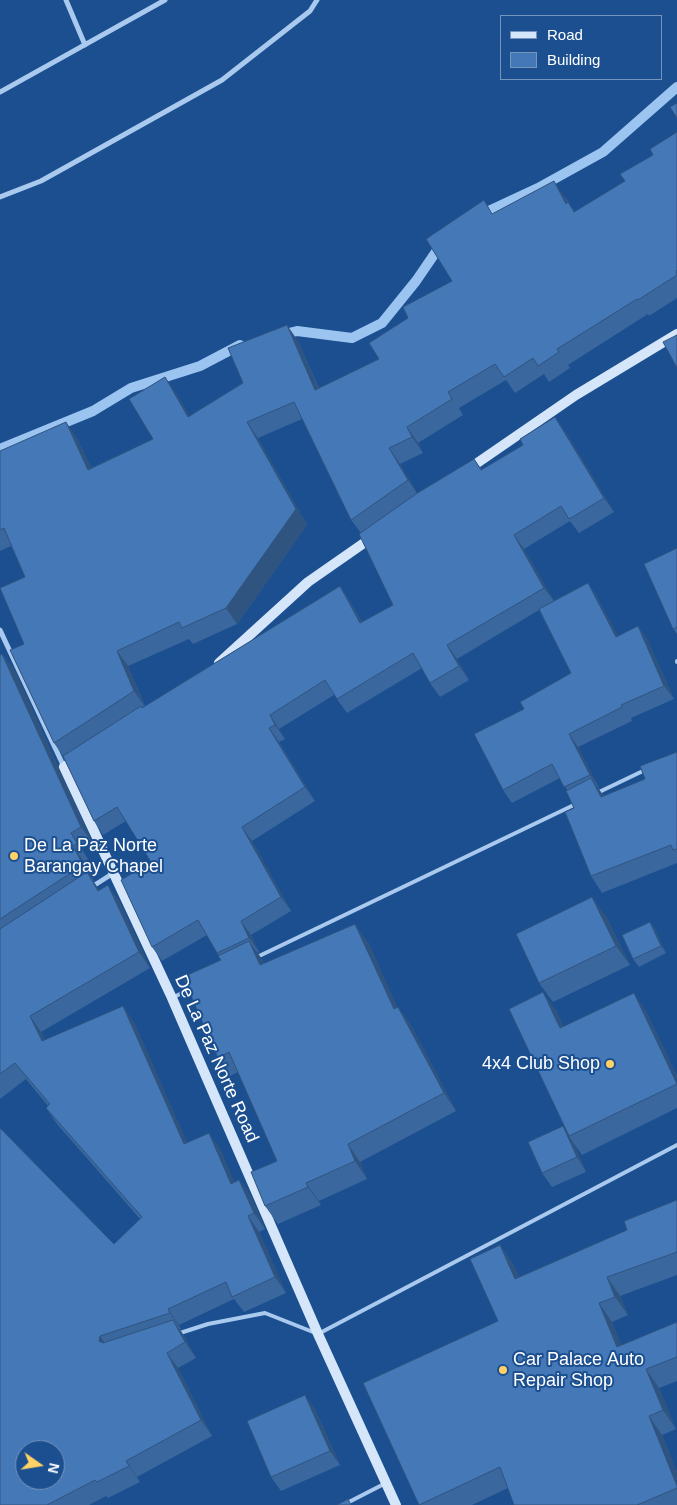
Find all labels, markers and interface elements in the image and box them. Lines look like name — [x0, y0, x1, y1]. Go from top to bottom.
legend — [500, 15, 662, 80]
text: Road — [547, 26, 583, 43]
text: Building — [547, 51, 600, 68]
place label: De La Paz Norte Barangay Chapel — [24, 835, 163, 878]
marker: De La Paz Norte Barangay Chapel — [8, 850, 20, 862]
street label: De La Paz Norte Road — [169, 972, 263, 1146]
place label: 4x4 Club Shop — [482, 1053, 600, 1075]
marker: 4x4 Club Shop — [604, 1058, 616, 1070]
place label: Car Palace Auto Repair Shop — [513, 1349, 644, 1392]
marker: Car Palace Auto Repair Shop — [497, 1364, 509, 1376]
north arrow — [15, 1440, 65, 1490]
text: N — [45, 1461, 63, 1475]

